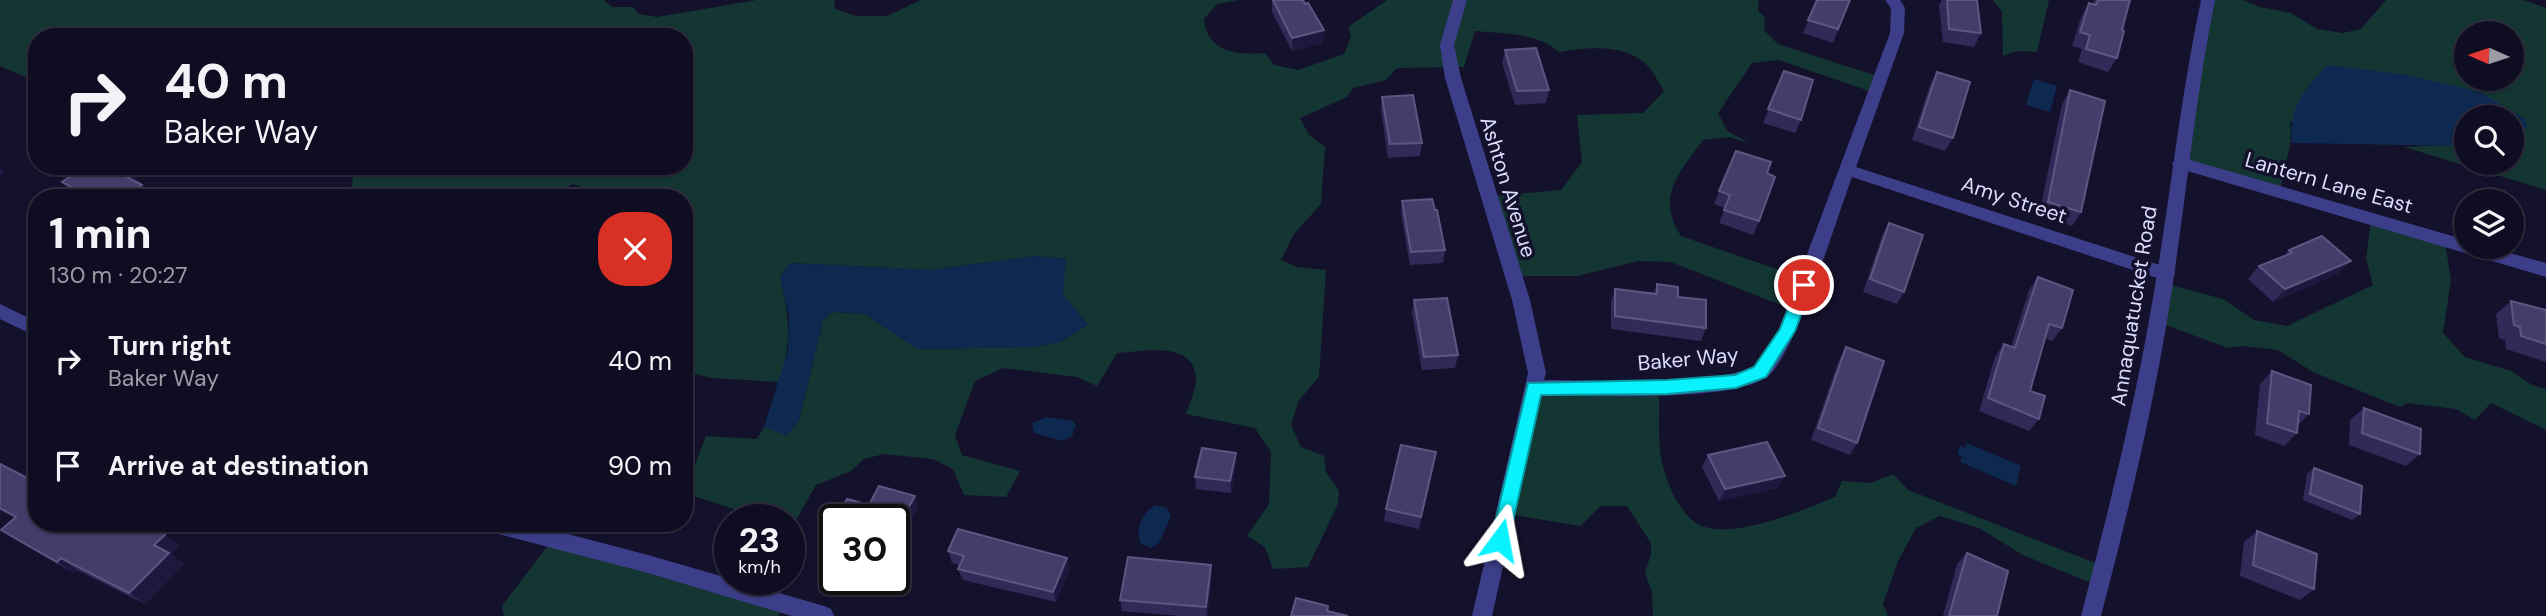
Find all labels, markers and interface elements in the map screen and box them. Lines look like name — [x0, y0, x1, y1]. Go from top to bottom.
north arrow — [2454, 21, 2524, 91]
map controls — [2454, 21, 2524, 259]
text: 40 m — [164, 49, 288, 113]
icon: right — [49, 56, 140, 147]
button: search — [2454, 105, 2524, 175]
text: Baker Way — [164, 111, 318, 153]
street label: Ashton Avenue — [1473, 113, 1543, 261]
street label: Lantern Lane East — [2242, 146, 2416, 220]
street label: Amy Street — [1958, 170, 2070, 230]
button: layers — [2454, 189, 2524, 259]
street label: Annaquatucket Road — [2104, 204, 2164, 408]
text: 1 min — [49, 206, 152, 261]
button: close — [598, 212, 672, 286]
pin — [1774, 255, 1834, 315]
text: 130 m · 20:27 — [49, 260, 187, 290]
icon: arrive — [1785, 266, 1823, 304]
text: Turn right — [108, 329, 232, 363]
street label: Baker Way — [1636, 341, 1740, 377]
icon: right — [49, 342, 87, 380]
text: 40 m — [608, 344, 672, 378]
text: Baker Way — [108, 363, 219, 393]
icon: arrive — [49, 447, 87, 485]
text: Arrive at destination — [108, 449, 369, 483]
text: 90 m — [608, 449, 672, 483]
position arrow — [1463, 503, 1537, 577]
speed limit sign: 30 — [819, 504, 910, 595]
text: 23 — [739, 517, 780, 563]
text: km/h — [738, 555, 781, 579]

